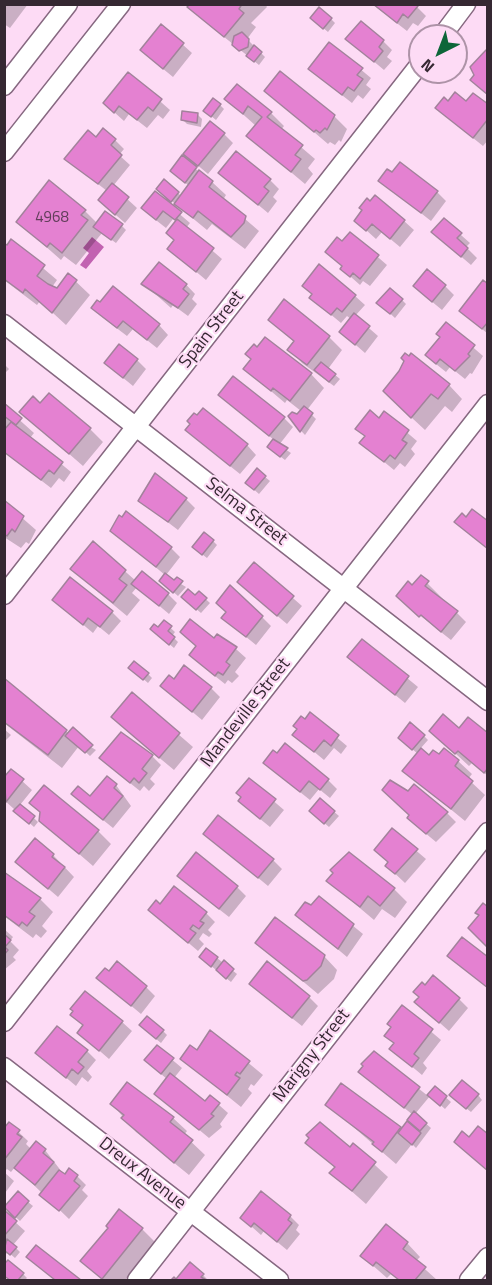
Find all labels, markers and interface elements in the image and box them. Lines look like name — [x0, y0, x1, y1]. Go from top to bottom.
north arrow — [408, 24, 468, 84]
text: N — [415, 53, 439, 79]
house number: 4968 — [35, 209, 69, 227]
street label: Spain Street — [175, 287, 249, 373]
street label: Selma Street — [201, 473, 291, 551]
street label: Mandeville Street — [197, 654, 295, 772]
street label: Marigny Street — [269, 1005, 355, 1107]
street label: Dreux Avenue — [94, 1133, 190, 1215]

